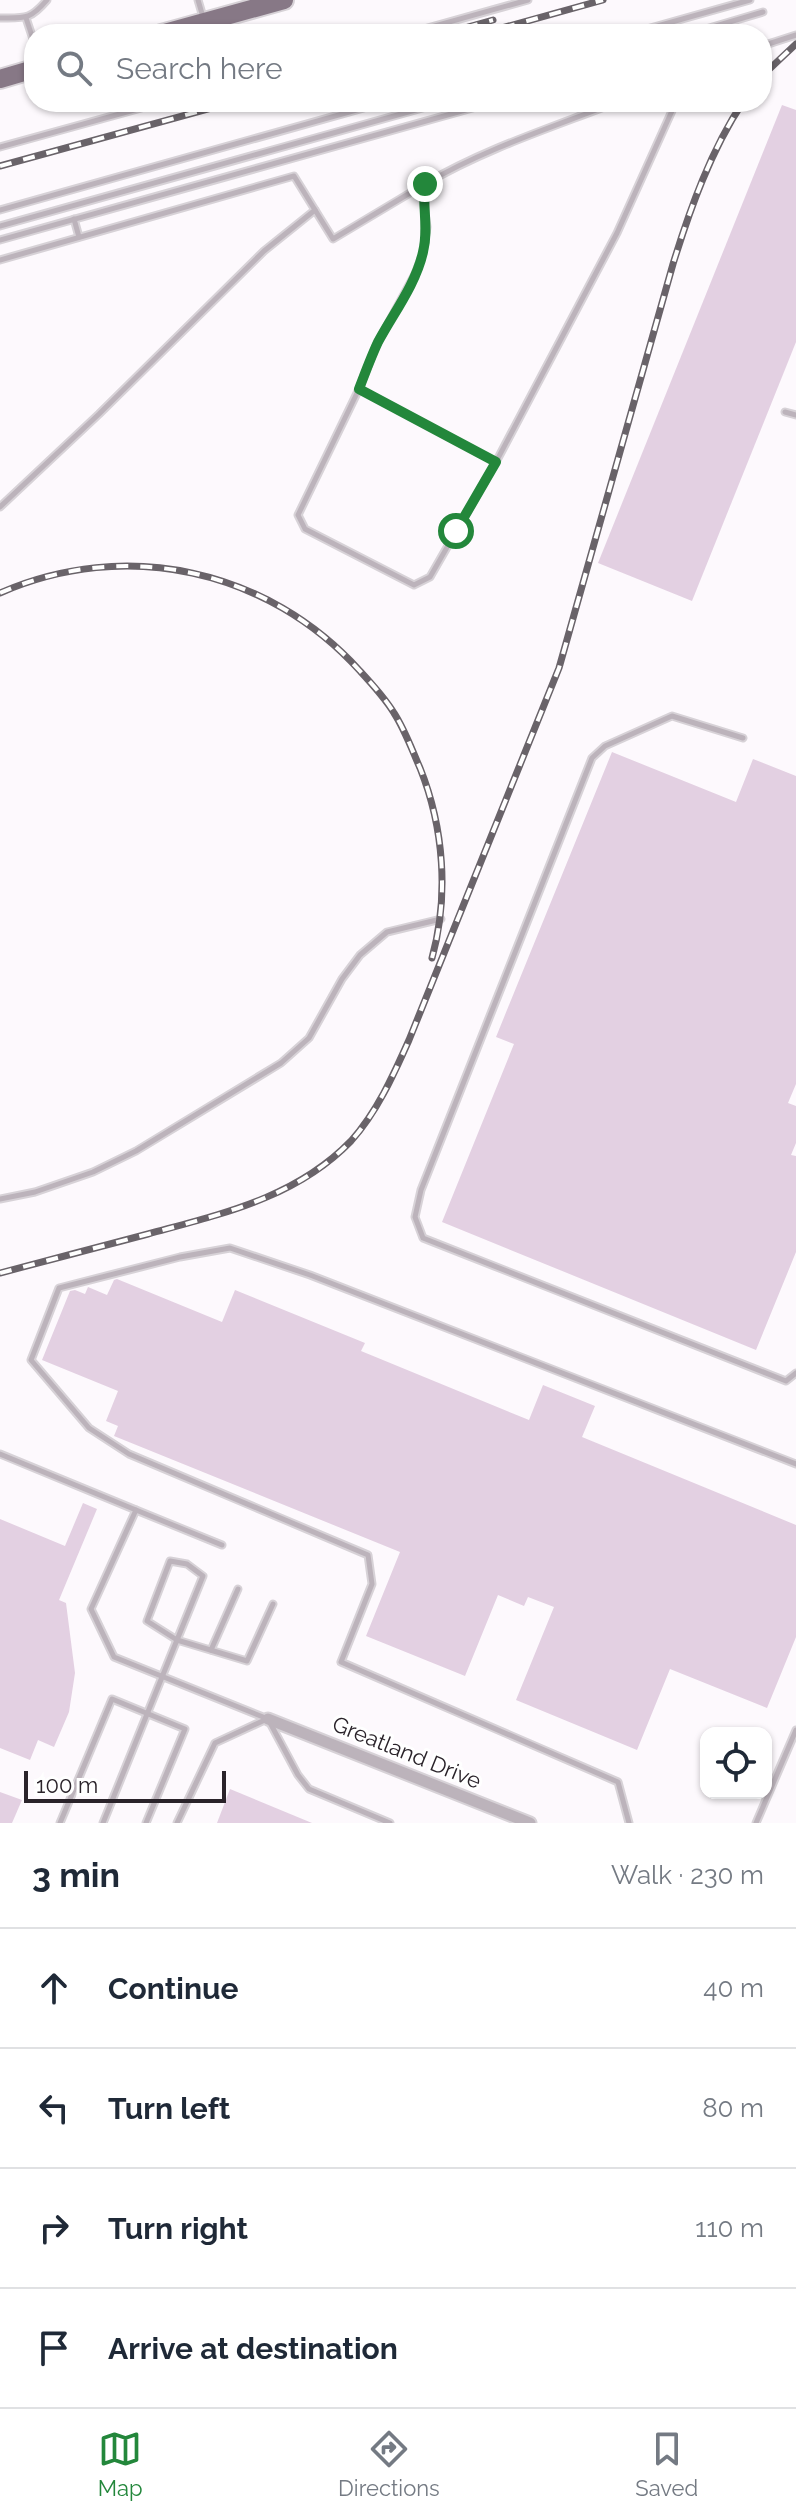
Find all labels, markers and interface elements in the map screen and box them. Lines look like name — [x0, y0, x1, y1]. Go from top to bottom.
search box — [24, 24, 772, 112]
icon: search — [52, 46, 96, 90]
text: Search here — [116, 51, 283, 86]
route end — [407, 166, 443, 202]
route start — [438, 513, 474, 549]
street label: Greatland Drive — [329, 1710, 485, 1794]
map controls — [700, 1727, 772, 1799]
button: locate — [700, 1727, 772, 1799]
scale bar — [24, 1767, 226, 1803]
text: 100 m — [36, 1772, 98, 1798]
text: 3 min — [32, 1855, 120, 1895]
text: Walk · 230 m — [611, 1860, 764, 1890]
icon: ahead — [32, 1966, 76, 2010]
text: Continue — [108, 1971, 239, 2006]
text: 40 m — [703, 1973, 764, 2003]
icon: left — [32, 2086, 76, 2130]
text: Turn left — [108, 2091, 230, 2126]
text: 80 m — [702, 2093, 764, 2123]
icon: right — [32, 2206, 76, 2250]
text: Turn right — [108, 2211, 248, 2246]
text: 110 m — [695, 2213, 764, 2243]
icon: arrive — [32, 2326, 76, 2370]
text: Arrive at destination — [108, 2331, 398, 2366]
tab: Map — [98, 2427, 143, 2501]
tab: Directions — [338, 2427, 440, 2501]
tab: Saved — [635, 2427, 698, 2501]

